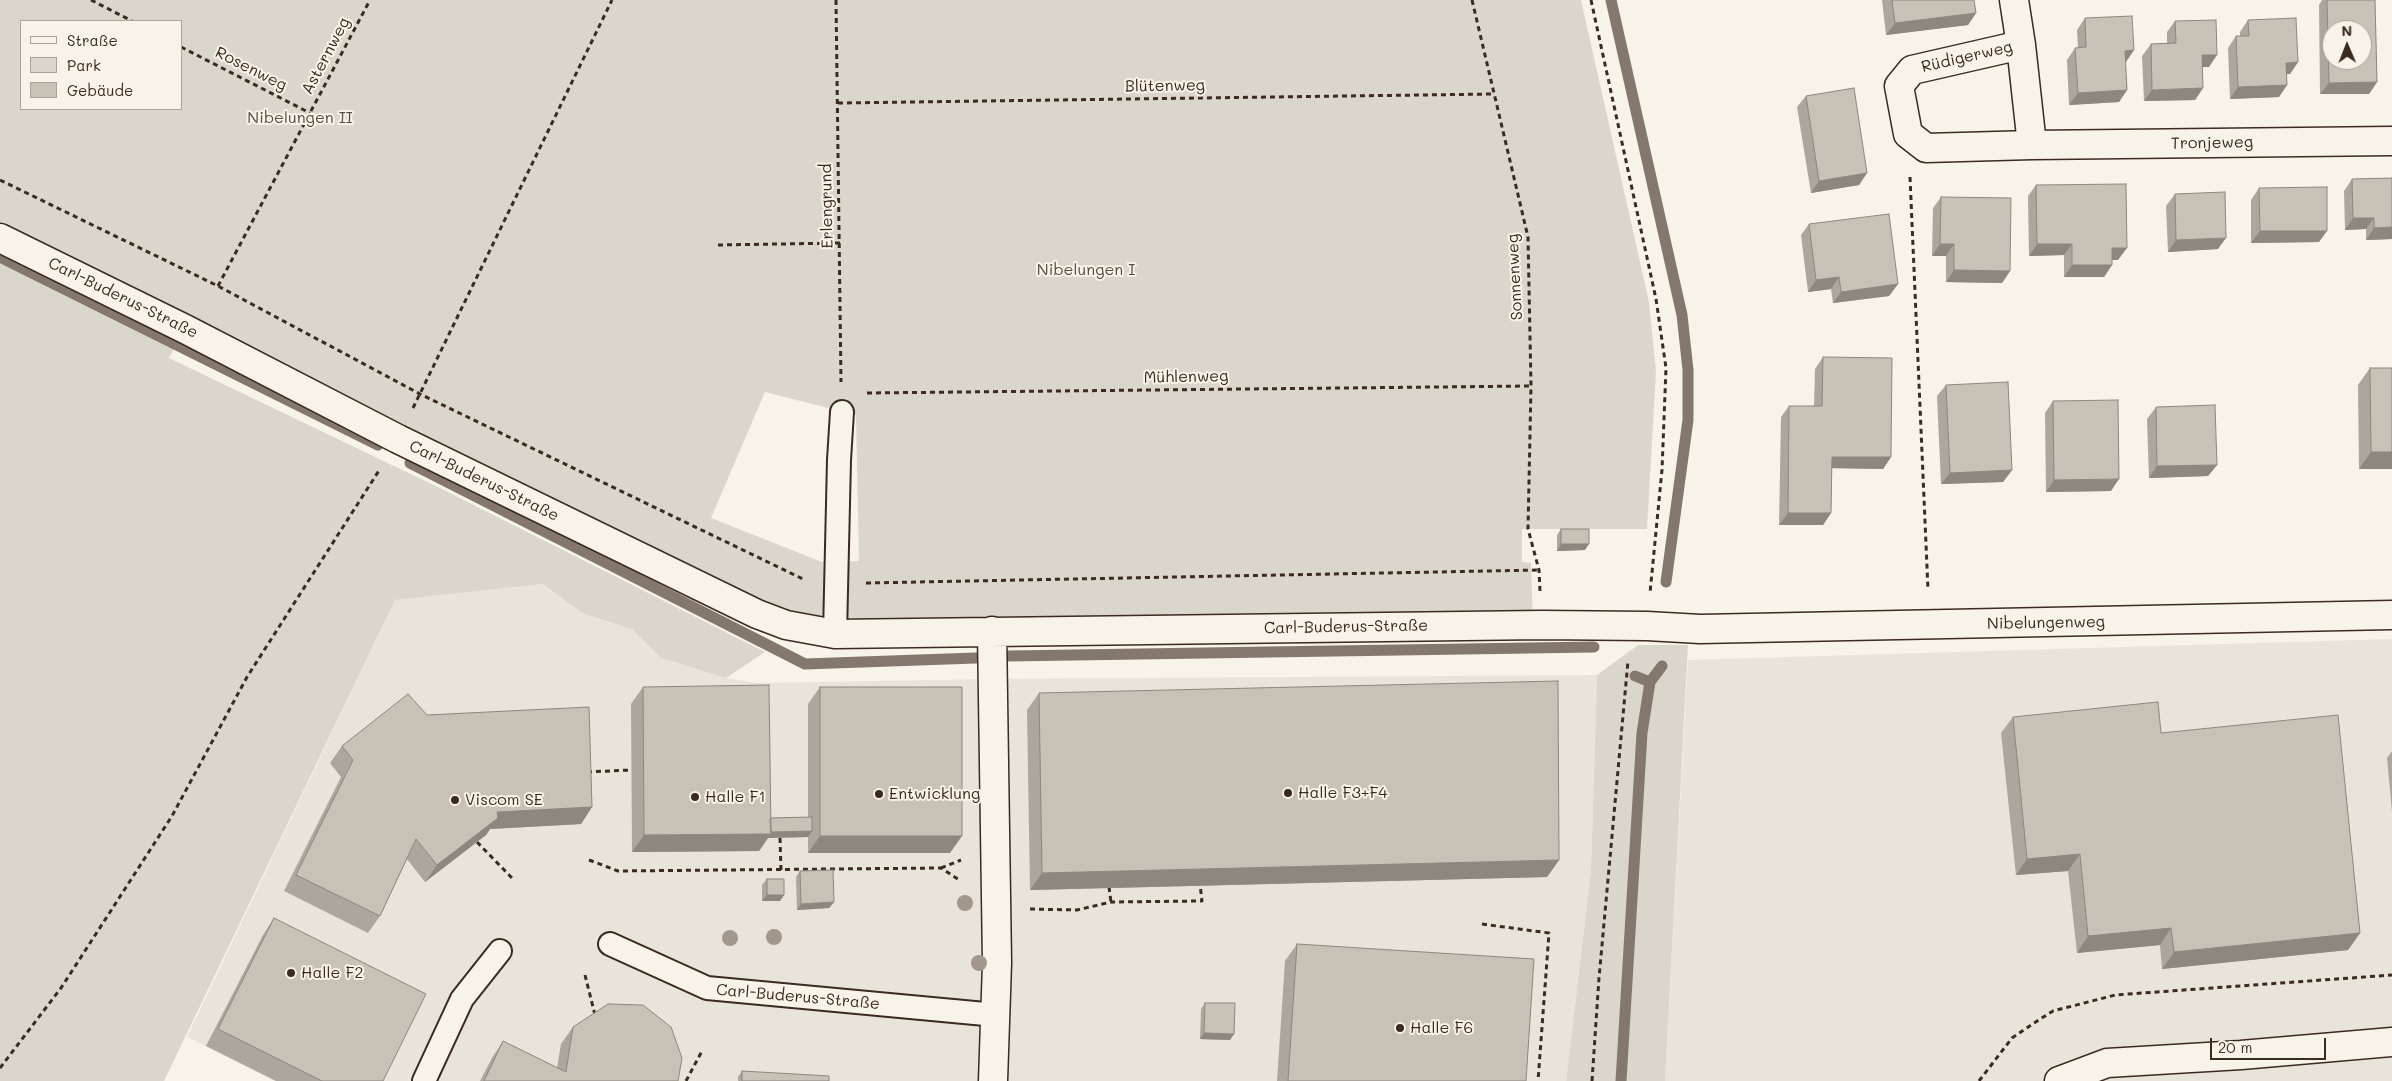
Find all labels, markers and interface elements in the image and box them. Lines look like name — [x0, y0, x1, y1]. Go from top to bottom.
street label: Asternweg — [298, 14, 354, 98]
legend — [20, 20, 182, 110]
north arrow — [2322, 20, 2372, 70]
text: N — [2341, 21, 2352, 40]
text: Straße — [67, 30, 118, 50]
street label: Rüdigerweg — [1920, 37, 2014, 77]
street label: Rosenweg — [212, 43, 290, 95]
text: Park — [67, 55, 101, 75]
street label: Blütenweg — [1125, 76, 1205, 96]
text: Gebäude — [67, 80, 133, 100]
park label: Nibelungen II — [247, 108, 353, 128]
street label: Tronjeweg — [2171, 133, 2253, 153]
street label: Erlengrund — [817, 163, 837, 249]
street label: Sonnenweg — [1503, 233, 1527, 321]
street label: Carl-Buderus-Straße — [45, 253, 201, 343]
park label: Nibelungen I — [1037, 260, 1135, 280]
street label: Mühlenweg — [1143, 367, 1229, 387]
street label: Carl-Buderus-Straße — [406, 436, 562, 526]
street label: Nibelungenweg — [1987, 612, 2105, 634]
street label: Carl-Buderus-Straße — [1264, 616, 1428, 638]
place label: Halle F3+F4 — [1298, 783, 1388, 803]
place label: Entwicklung — [889, 784, 980, 804]
place label: Halle F1 — [705, 787, 766, 807]
marker: Halle F3+F4 — [1282, 787, 1294, 799]
marker: Entwicklung — [873, 788, 885, 800]
place label: Viscom SE — [465, 790, 543, 810]
marker: Halle F1 — [689, 791, 701, 803]
marker: Viscom SE — [449, 794, 461, 806]
place label: Halle F2 — [301, 963, 363, 983]
marker: Halle F2 — [285, 967, 297, 979]
street label: Carl-Buderus-Straße — [715, 980, 881, 1014]
place label: Halle F6 — [1410, 1018, 1473, 1038]
marker: Halle F6 — [1394, 1022, 1406, 1034]
scale bar — [2212, 1028, 2328, 1060]
text: 20 m — [2218, 1037, 2252, 1057]

